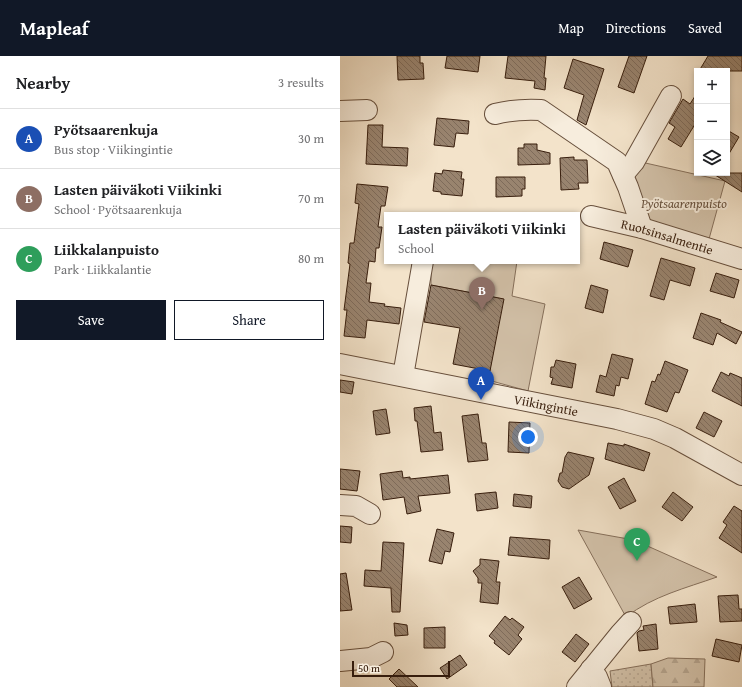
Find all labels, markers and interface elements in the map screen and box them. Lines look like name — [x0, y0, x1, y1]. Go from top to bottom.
text: Mapleaf — [20, 14, 89, 42]
text: Map — [558, 18, 584, 38]
text: Directions — [606, 18, 666, 38]
text: Saved — [688, 18, 722, 38]
map controls — [694, 68, 730, 176]
button: + — [694, 68, 730, 104]
text: Nearby — [16, 70, 70, 95]
text: 3 results — [278, 73, 324, 92]
button: − — [694, 104, 730, 140]
text: Pyötsaarenkuja — [54, 119, 158, 140]
text: A — [25, 129, 33, 148]
text: 30 m — [298, 129, 324, 148]
text: Bus stop · Viikingintie — [54, 140, 173, 159]
button: layers — [694, 140, 730, 176]
text: Lasten päiväkoti Viikinki — [54, 179, 222, 200]
text: B — [25, 189, 33, 208]
text: 70 m — [298, 189, 324, 208]
park label: Pyötsaarenpuisto — [640, 194, 727, 213]
text: School · Pyötsaarenkuja — [54, 200, 182, 219]
popup — [384, 212, 580, 264]
street label: Ruotsinsalmentie — [619, 214, 716, 260]
text: Lasten päiväkoti Viikinki — [398, 218, 566, 239]
text: Liikkalanpuisto — [54, 239, 159, 260]
text: School — [398, 239, 434, 258]
text: C — [25, 249, 33, 268]
text: 80 m — [298, 249, 324, 268]
text: Park · Liikkalantie — [54, 260, 151, 279]
pin: B — [469, 277, 495, 310]
button: Save — [16, 300, 166, 340]
button: Share — [174, 300, 324, 340]
pin: A — [468, 367, 494, 400]
street label: Viikingintie — [512, 390, 580, 421]
your location — [518, 427, 538, 447]
pin: C — [624, 528, 650, 561]
scale bar — [352, 659, 450, 678]
text: 50 m — [358, 660, 380, 676]

